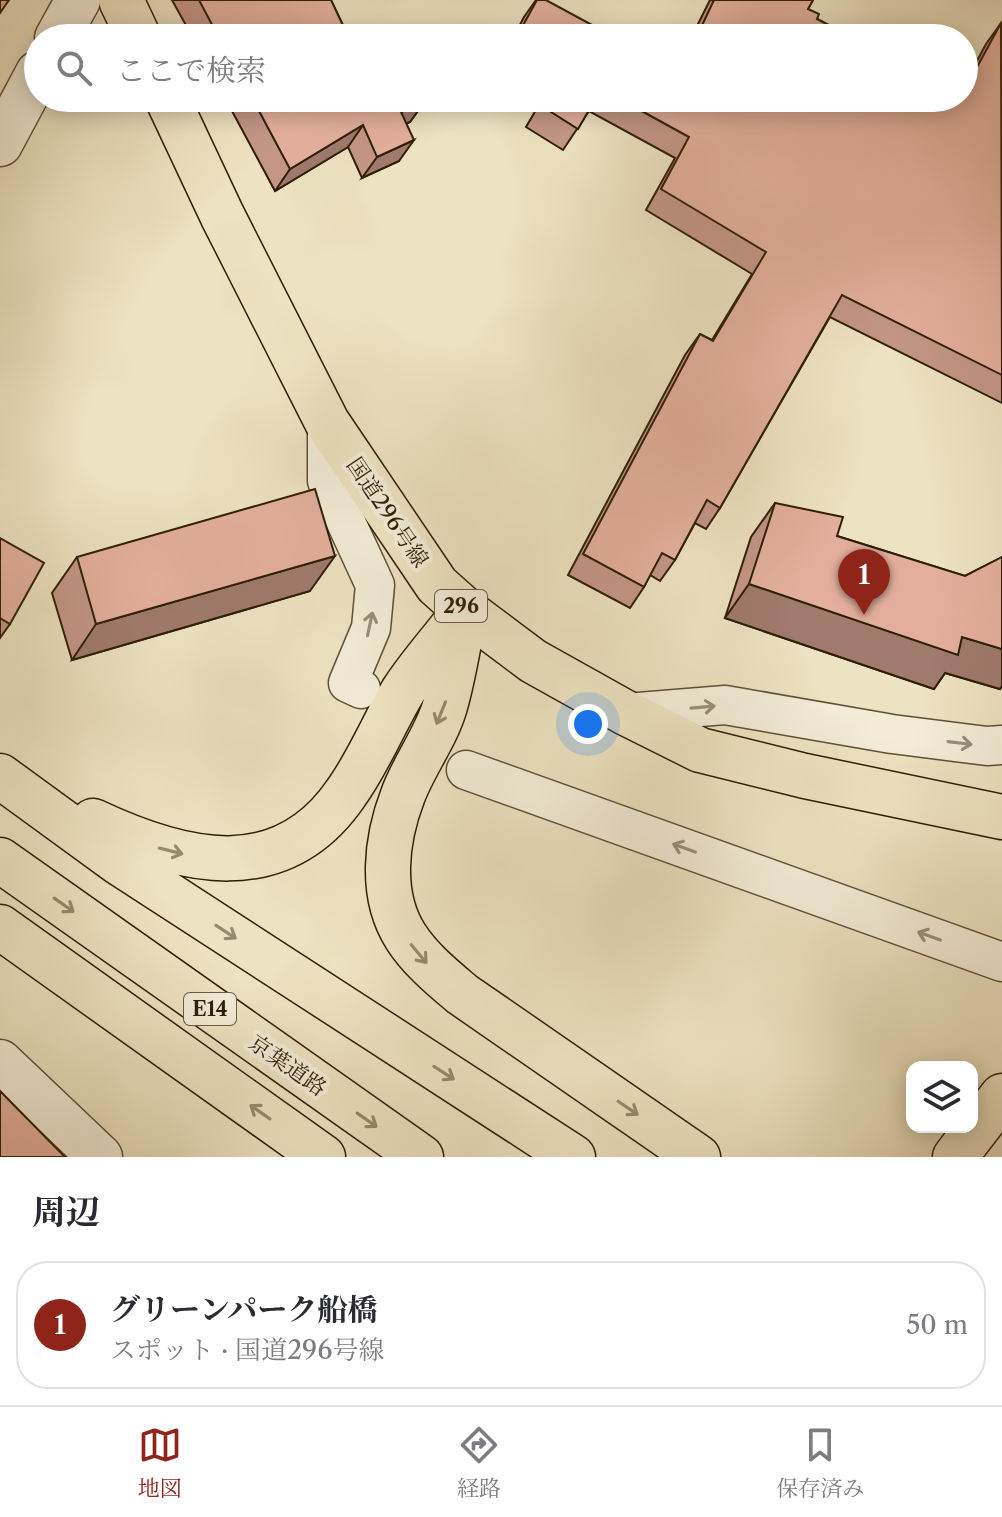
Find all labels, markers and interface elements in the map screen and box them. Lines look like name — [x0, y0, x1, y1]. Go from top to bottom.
search box — [24, 24, 978, 112]
icon: search — [52, 46, 96, 90]
text: ここで検索 — [116, 52, 266, 89]
street label: 国道296号線 — [341, 452, 434, 572]
pin: 1 — [838, 549, 890, 615]
road number: 296 — [435, 590, 487, 622]
one-way arrow — [363, 611, 378, 637]
one-way arrow — [689, 699, 716, 714]
one-way arrow — [433, 700, 447, 725]
your location — [568, 704, 608, 744]
one-way arrow — [946, 735, 973, 750]
one-way arrow — [672, 840, 697, 854]
one-way arrow — [158, 844, 184, 859]
one-way arrow — [52, 897, 74, 913]
one-way arrow — [214, 923, 236, 940]
one-way arrow — [916, 927, 941, 942]
one-way arrow — [410, 943, 428, 963]
road number: E14 — [184, 993, 236, 1025]
street label: 京葉道路 — [244, 1029, 332, 1102]
map controls — [906, 1061, 978, 1133]
button: layers — [906, 1061, 978, 1133]
one-way arrow — [432, 1065, 454, 1082]
one-way arrow — [616, 1100, 638, 1116]
one-way arrow — [249, 1104, 271, 1120]
one-way arrow — [355, 1112, 377, 1128]
text: 周辺 — [32, 1191, 100, 1233]
text: グリーンパーク船橋 — [110, 1291, 377, 1328]
text: 1 — [54, 1309, 66, 1341]
text: 50 m — [906, 1309, 968, 1341]
text: スポット · 国道296号線 — [110, 1334, 385, 1366]
tab: 地図 — [138, 1423, 182, 1502]
tab: 経路 — [457, 1423, 501, 1502]
tab: 保存済み — [776, 1423, 864, 1502]

